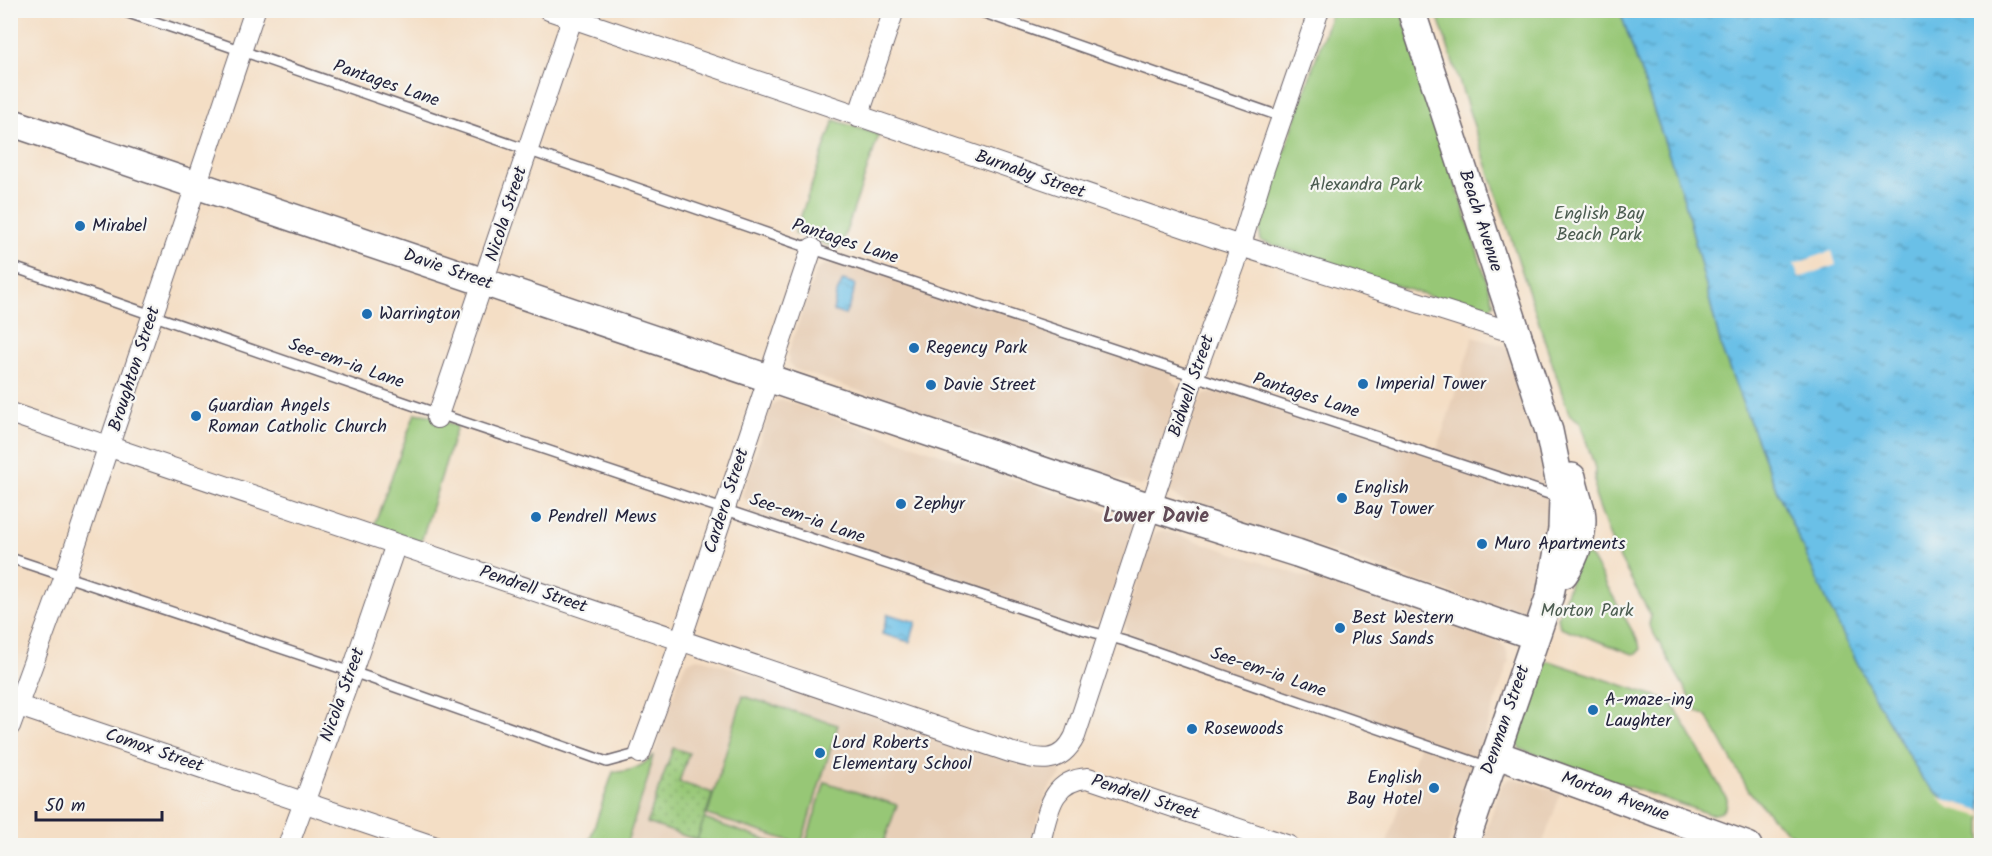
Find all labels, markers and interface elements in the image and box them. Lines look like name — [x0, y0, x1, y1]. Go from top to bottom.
street label: Pantages Lane — [329, 52, 443, 116]
street label: Burnaby Street — [971, 143, 1090, 208]
street label: Nicola Street — [478, 162, 536, 265]
street label: Beach Avenue — [1450, 166, 1510, 276]
park label: Alexandra Park — [1310, 171, 1423, 200]
park label: English Bay Beach Park — [1554, 200, 1645, 250]
street label: Pantages Lane — [788, 211, 902, 273]
place label: Mirabel — [92, 212, 147, 241]
marker: Mirabel — [73, 219, 87, 233]
street label: Davie Street — [399, 241, 498, 299]
place label: Warrington — [379, 300, 461, 329]
street label: Broughton Street — [101, 302, 169, 435]
marker: Warrington — [360, 307, 374, 321]
street label: Bidwell Street — [1161, 330, 1223, 441]
street label: See-em-ia Lane — [284, 331, 408, 397]
place label: Regency Park — [926, 334, 1028, 363]
marker: Regency Park — [907, 341, 921, 355]
street label: Pantages Lane — [1249, 365, 1363, 427]
place label: Imperial Tower — [1375, 370, 1487, 399]
place label: Davie Street — [943, 371, 1037, 400]
marker: Imperial Tower — [1356, 377, 1370, 391]
marker: Davie Street — [924, 378, 938, 392]
place label: Guardian Angels Roman Catholic Church — [208, 392, 387, 442]
marker: Guardian Angels Roman Catholic Church — [189, 409, 203, 423]
street label: Cardero Street — [696, 444, 758, 557]
place label: English Bay Tower — [1354, 474, 1435, 524]
street label: See-em-ia Lane — [745, 486, 869, 552]
place label: Zephyr — [913, 490, 966, 519]
marker: English Bay Tower — [1335, 491, 1349, 505]
marker: Zephyr — [894, 497, 908, 511]
district label: Lower Davie — [1103, 501, 1209, 533]
place label: Pendrell Mews — [548, 503, 657, 532]
marker: Pendrell Mews — [529, 510, 543, 524]
place label: Muro Apartments — [1494, 530, 1626, 559]
marker: Muro Apartments — [1475, 537, 1489, 551]
street label: Pendrell Street — [475, 558, 592, 622]
park label: Morton Park — [1541, 597, 1634, 626]
place label: Best Western Plus Sands — [1352, 604, 1454, 654]
marker: Best Western Plus Sands — [1333, 621, 1347, 635]
street label: See-em-ia Lane — [1206, 640, 1330, 706]
street label: Nicola Street — [313, 643, 374, 746]
street label: Denman Street — [1474, 660, 1539, 779]
place label: A-maze-ing Laughter — [1605, 686, 1694, 736]
marker: A-maze-ing Laughter — [1586, 703, 1600, 717]
place label: Rosewoods — [1204, 715, 1284, 744]
street label: Comox Street — [101, 721, 208, 782]
marker: Rosewoods — [1185, 722, 1199, 736]
place label: Lord Roberts Elementary School — [832, 729, 973, 779]
marker: Lord Roberts Elementary School — [813, 746, 827, 760]
place label: English Bay Hotel — [1347, 764, 1423, 814]
street label: Morton Avenue — [1557, 764, 1673, 830]
street label: Pendrell Street — [1087, 767, 1204, 829]
marker: English Bay Hotel — [1427, 781, 1441, 795]
scale bar — [36, 784, 162, 822]
text: 50 m — [45, 792, 85, 821]

